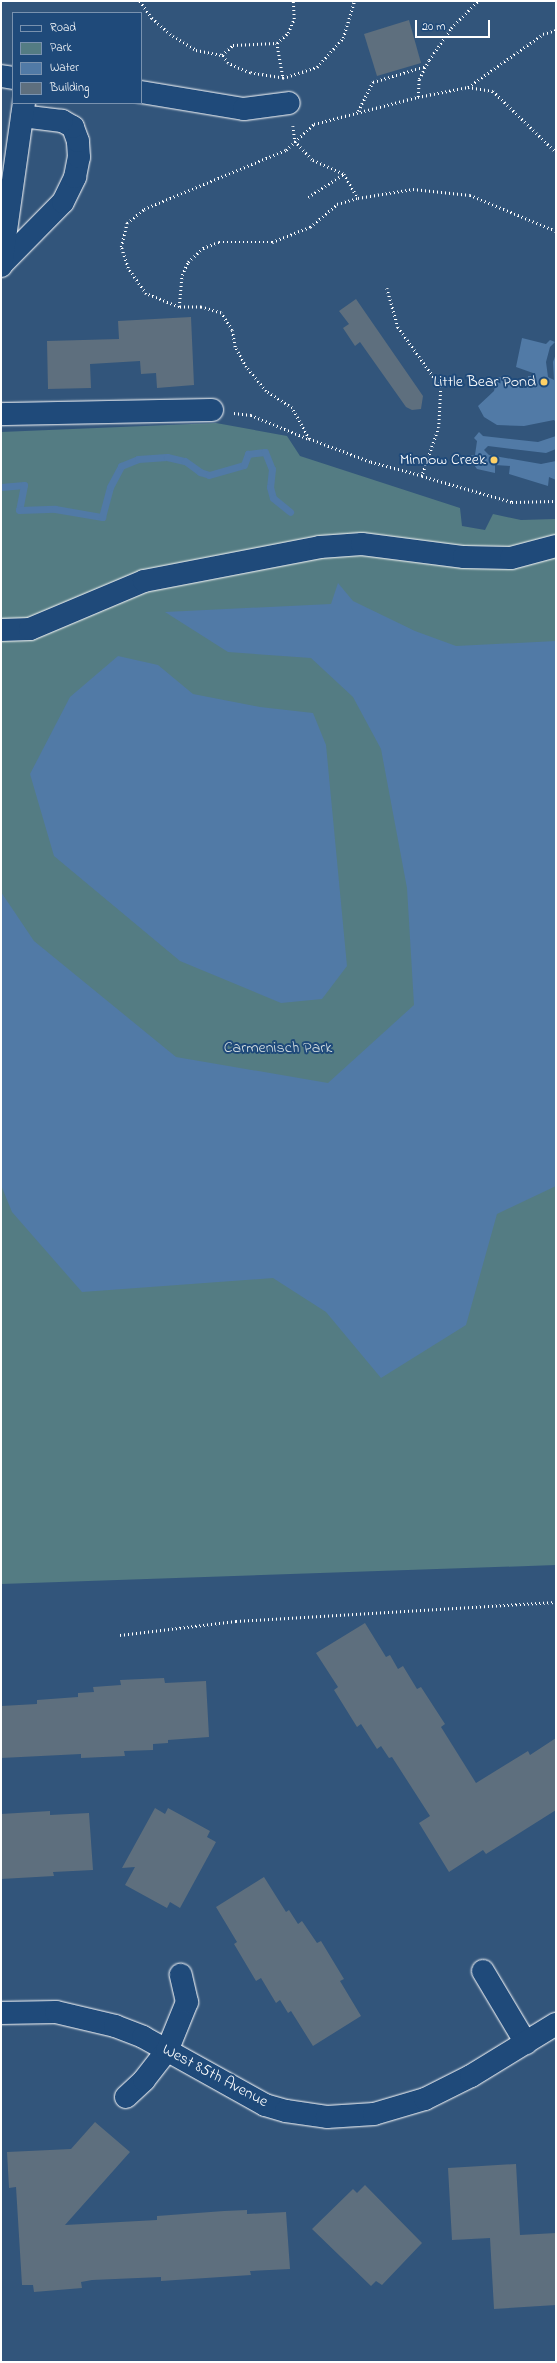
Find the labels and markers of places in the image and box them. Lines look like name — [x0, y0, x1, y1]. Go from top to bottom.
place label: Little Bear Pond — [434, 372, 536, 392]
marker: Little Bear Pond — [539, 377, 549, 387]
place label: Minnow Creek — [400, 450, 486, 470]
marker: Minnow Creek — [489, 455, 499, 465]

